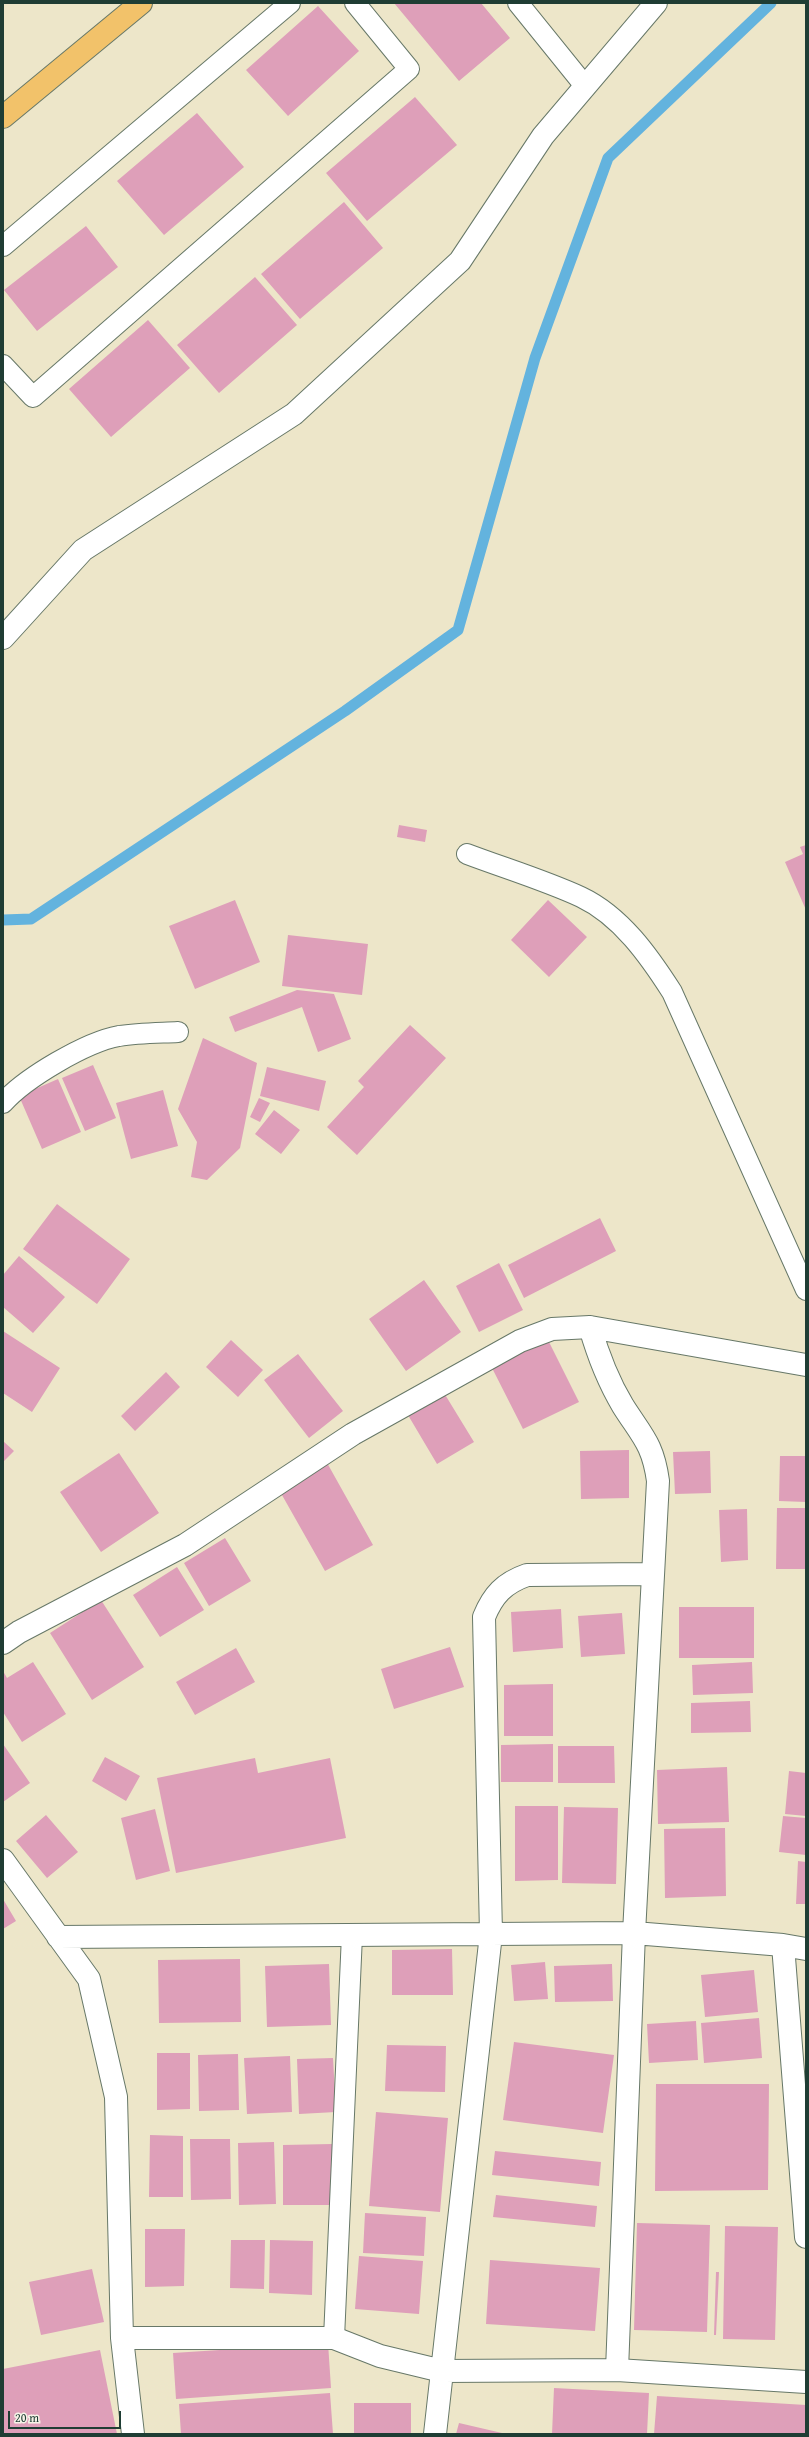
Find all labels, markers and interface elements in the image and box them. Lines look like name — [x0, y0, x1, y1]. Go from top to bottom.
scale bar — [10, 2403, 123, 2429]
text: 20 m — [15, 2409, 39, 2426]

